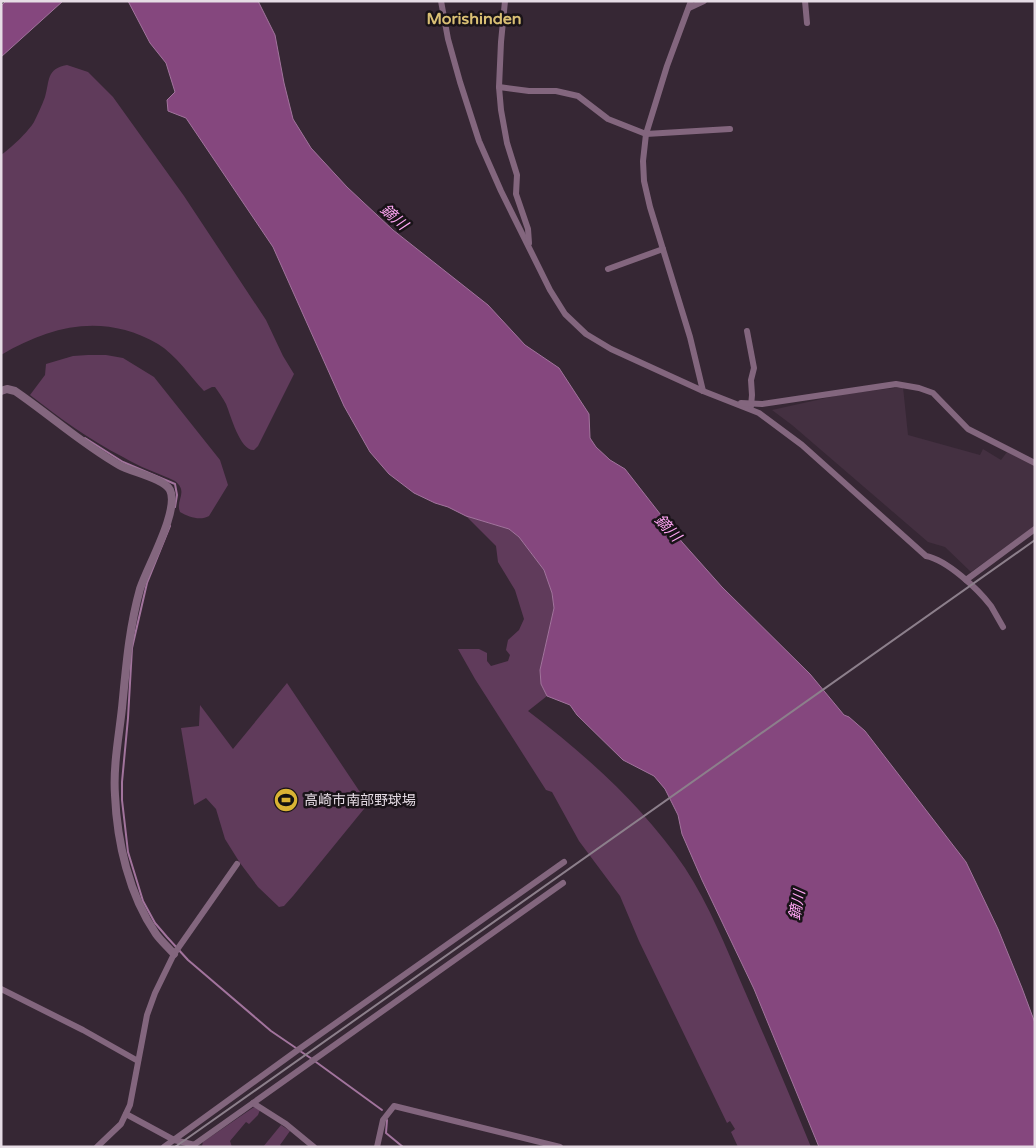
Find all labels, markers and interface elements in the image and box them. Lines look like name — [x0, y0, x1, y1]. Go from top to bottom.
district label: Morishinden — [426, 9, 522, 29]
water label: 鏑川 — [377, 200, 413, 235]
water label: 鏑川 — [651, 511, 686, 547]
sports icon: 高崎市南部野球場 — [273, 787, 299, 813]
place label: 高崎市南部野球場 — [304, 792, 416, 809]
water label: 鏑川 — [786, 887, 809, 921]

